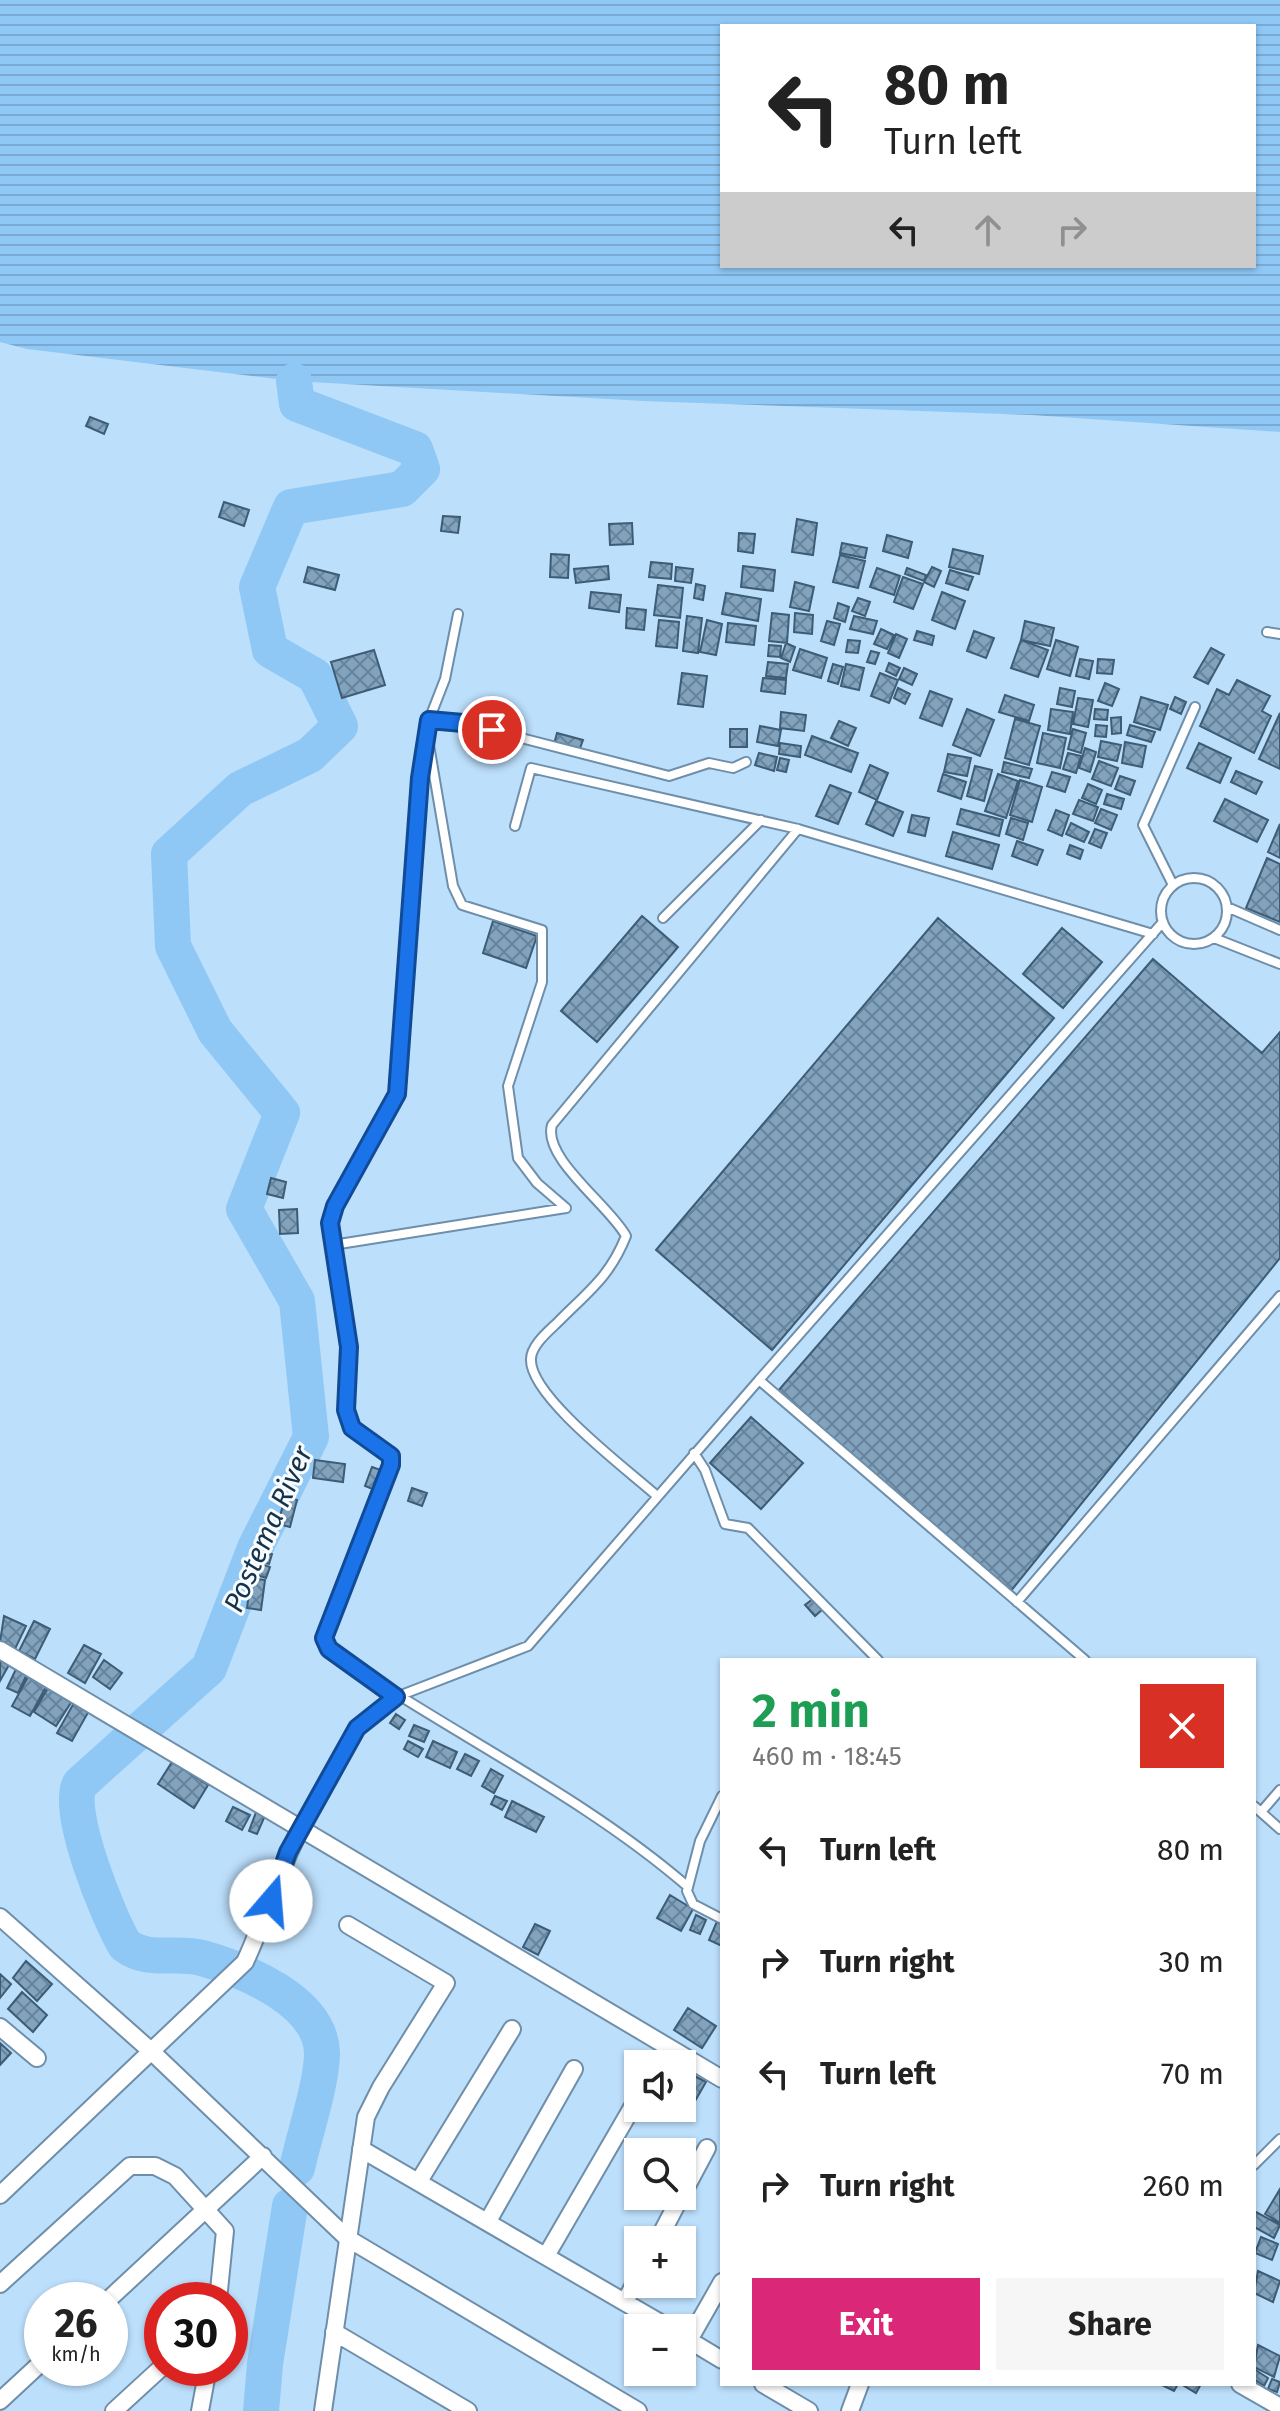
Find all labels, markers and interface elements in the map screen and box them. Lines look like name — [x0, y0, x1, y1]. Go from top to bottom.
text: 80 m — [884, 52, 1010, 119]
icon: left — [752, 56, 856, 160]
text: Turn left — [884, 120, 1022, 164]
icon: left — [882, 208, 926, 252]
icon: ahead — [966, 208, 1010, 252]
icon: right — [1050, 208, 1094, 252]
pin — [458, 696, 526, 764]
icon: arrive — [470, 708, 514, 752]
water label: Postema River — [217, 1440, 320, 1617]
text: 2 min — [752, 1682, 870, 1740]
button: close — [1140, 1684, 1224, 1768]
text: 460 m · 18:45 — [752, 1741, 902, 1772]
icon: left — [752, 1828, 796, 1872]
text: Turn left — [820, 1832, 936, 1868]
text: 80 m — [1157, 1832, 1224, 1868]
position arrow — [229, 1859, 313, 1943]
icon: right — [752, 1940, 796, 1984]
text: Turn right — [820, 1944, 955, 1980]
text: 30 m — [1159, 1944, 1224, 1980]
map controls — [624, 2050, 696, 2386]
button: sound — [624, 2050, 696, 2122]
icon: left — [752, 2052, 796, 2096]
text: Turn left — [820, 2056, 936, 2092]
text: 70 m — [1161, 2056, 1224, 2092]
button: search — [624, 2138, 696, 2210]
icon: right — [752, 2164, 796, 2208]
text: Turn right — [820, 2168, 955, 2204]
text: 260 m — [1143, 2168, 1224, 2204]
button: + — [624, 2226, 696, 2298]
button: Exit — [752, 2278, 980, 2370]
button: Share — [996, 2278, 1224, 2370]
speed limit sign: 30 — [144, 2282, 248, 2386]
text: 26 — [54, 2300, 98, 2348]
button: − — [624, 2314, 696, 2386]
text: km/h — [51, 2342, 101, 2366]

